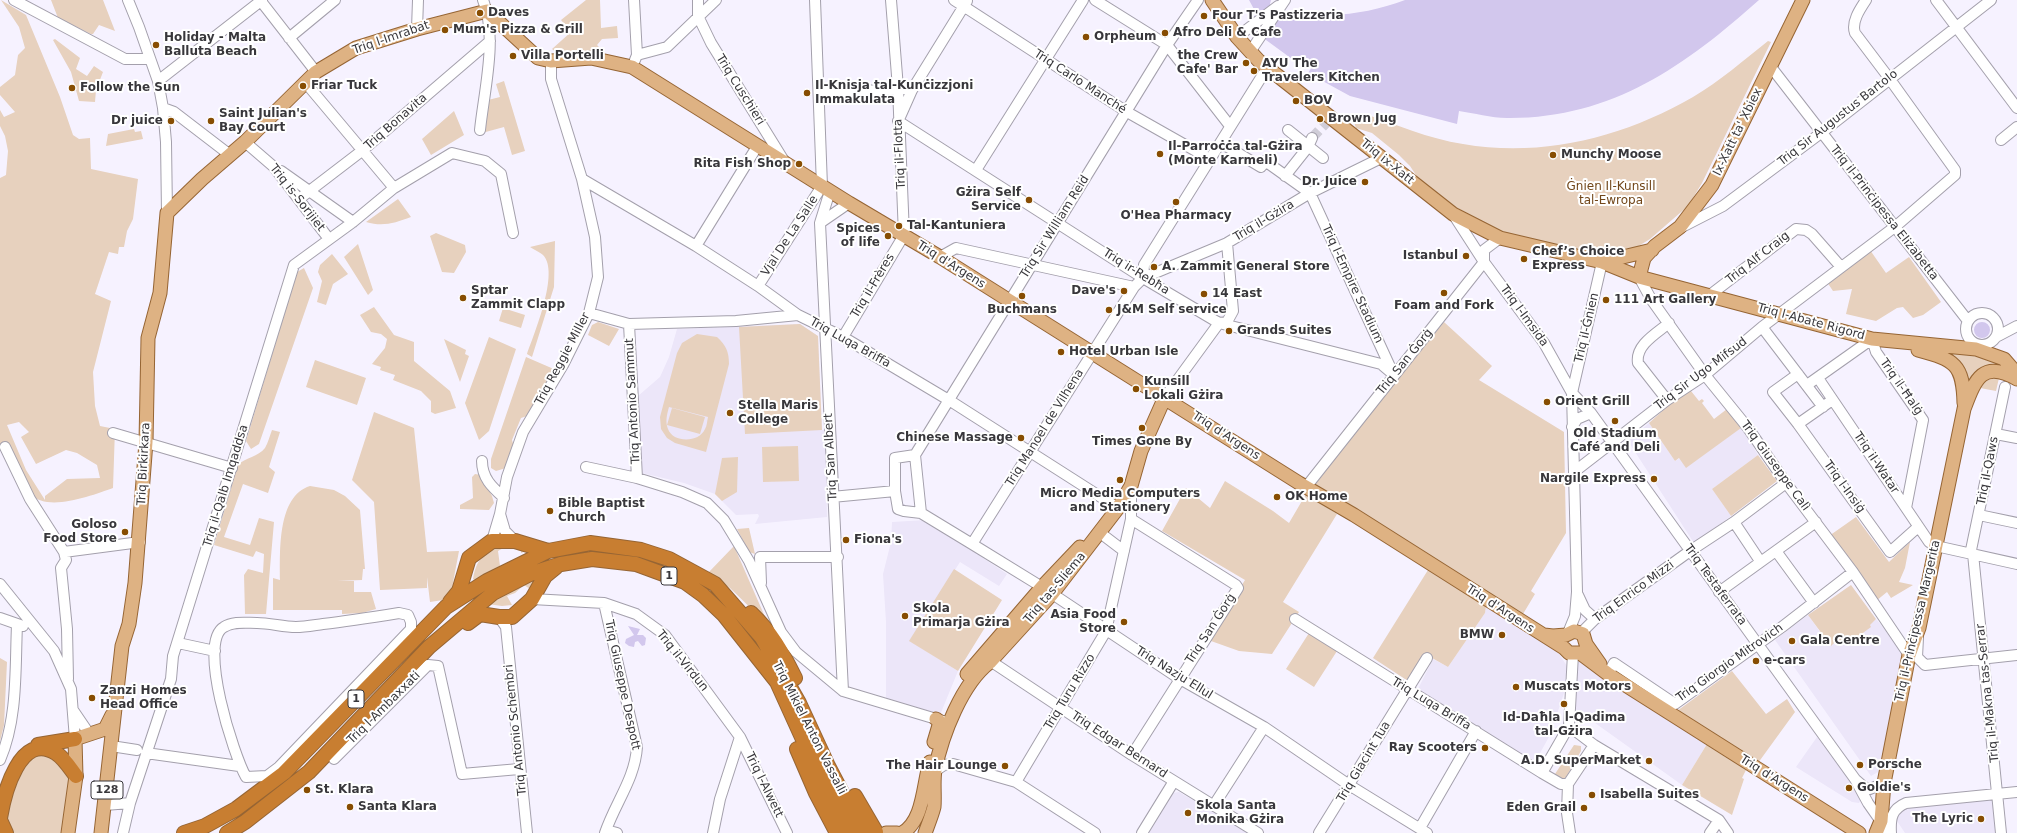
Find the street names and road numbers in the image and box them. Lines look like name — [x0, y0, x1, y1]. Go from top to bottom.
street label: Triq l-Imrabat — [351, 18, 431, 58]
street label: Triq Carlo Manché — [1031, 47, 1129, 117]
street label: Triq Cuschieri — [713, 52, 767, 128]
street label: Triq Sir Augustus Bartolo — [1775, 67, 1901, 169]
street label: Ix-Xatt ta' Xbiex — [1711, 86, 1765, 178]
street label: Triq Bonavita — [362, 91, 430, 153]
street label: Triq il-Flotta — [891, 118, 909, 190]
street label: Triq ix-Xatt — [1357, 136, 1417, 188]
street label: Triq il-Prinċipessa Eliżabetta — [1827, 143, 1941, 283]
street label: Triq is-Sorijiet — [266, 162, 328, 234]
street label: Triq Sir William Reid — [1017, 173, 1093, 281]
street label: Vjal De La Salle — [759, 193, 821, 279]
street label: Triq il-Gżira — [1231, 197, 1297, 245]
street label: Triq l-Empire Stadium — [1318, 223, 1386, 345]
street label: Triq Alf Craig — [1723, 229, 1793, 287]
street label: Triq d'Argens — [914, 238, 988, 292]
street label: Triq ir-Rebħa — [1100, 246, 1172, 298]
street label: Triq il-Frères — [848, 251, 898, 321]
street label: Triq l-Imsida — [1497, 282, 1551, 350]
street label: Triq il-Ġnien — [1572, 292, 1602, 364]
street label: Triq l-Abate Rigord — [1756, 301, 1866, 343]
street label: Triq Reggie Miller — [532, 310, 594, 408]
street label: Triq Luqa Briffa — [807, 315, 893, 371]
street label: Triq San Ġorġ — [1374, 326, 1436, 398]
street label: Triq Sir Ugo Mifsud — [1652, 335, 1750, 413]
street label: Triq Antonio Sammut — [623, 338, 643, 464]
street label: Triq il-Ħalġ — [1876, 356, 1926, 418]
street label: Triq Manoel de Vilhena — [1003, 367, 1087, 489]
street label: Triq d'Argens — [1189, 409, 1263, 463]
street label: Triq San Albert — [822, 413, 840, 501]
street label: Triq Giuseppe Calì — [1737, 418, 1813, 514]
street label: Triq Birkirkara — [135, 422, 153, 506]
street label: Triq il-Qalb Imqaddsa — [201, 423, 251, 549]
street label: Triq iI-Watar — [1850, 429, 1902, 497]
street label: Triq il-Qaws — [1974, 435, 2002, 507]
street label: Triq l-Insiġ — [1820, 458, 1868, 516]
street label: Triq il-Prinċipessa Margerita — [1892, 539, 1944, 703]
street label: Triq Testaferrata — [1681, 542, 1749, 628]
street label: Triq tas-Sliema — [1021, 549, 1089, 627]
street label: Triq Enrico Mizzi — [1591, 558, 1677, 626]
road number: 1 — [661, 567, 677, 585]
street label: Triq d'Argens — [1463, 582, 1537, 636]
street label: Triq San Ġorġ — [1183, 591, 1239, 667]
street label: Triq Giuseppe Despott — [601, 619, 643, 751]
street label: Triq Giorgio Mitrovich — [1674, 621, 1786, 705]
street label: Triq il-Makna tas-Serrar — [1974, 623, 2002, 763]
street label: Triq il-Virdun — [653, 628, 711, 694]
street label: Triq Nazju Ellul — [1133, 644, 1215, 702]
street label: Triq Turu Rizzo — [1042, 651, 1098, 733]
street label: Triq Mikiel Anton Vassalli — [769, 659, 849, 797]
street label: Triq Antonio Schembri — [502, 664, 530, 796]
street label: Triq l-Ambaxxati — [345, 669, 423, 747]
street label: Triq Luqa Briffa — [1389, 675, 1473, 733]
road number: 1 — [348, 690, 364, 708]
street label: Triq Edgar Bernard — [1068, 709, 1170, 781]
street label: Triq Giacint Tua — [1334, 719, 1394, 805]
street label: Triq l-Alwett — [742, 750, 786, 820]
street label: Triq d'Argens — [1737, 752, 1811, 806]
road number: 128 — [91, 781, 123, 799]

